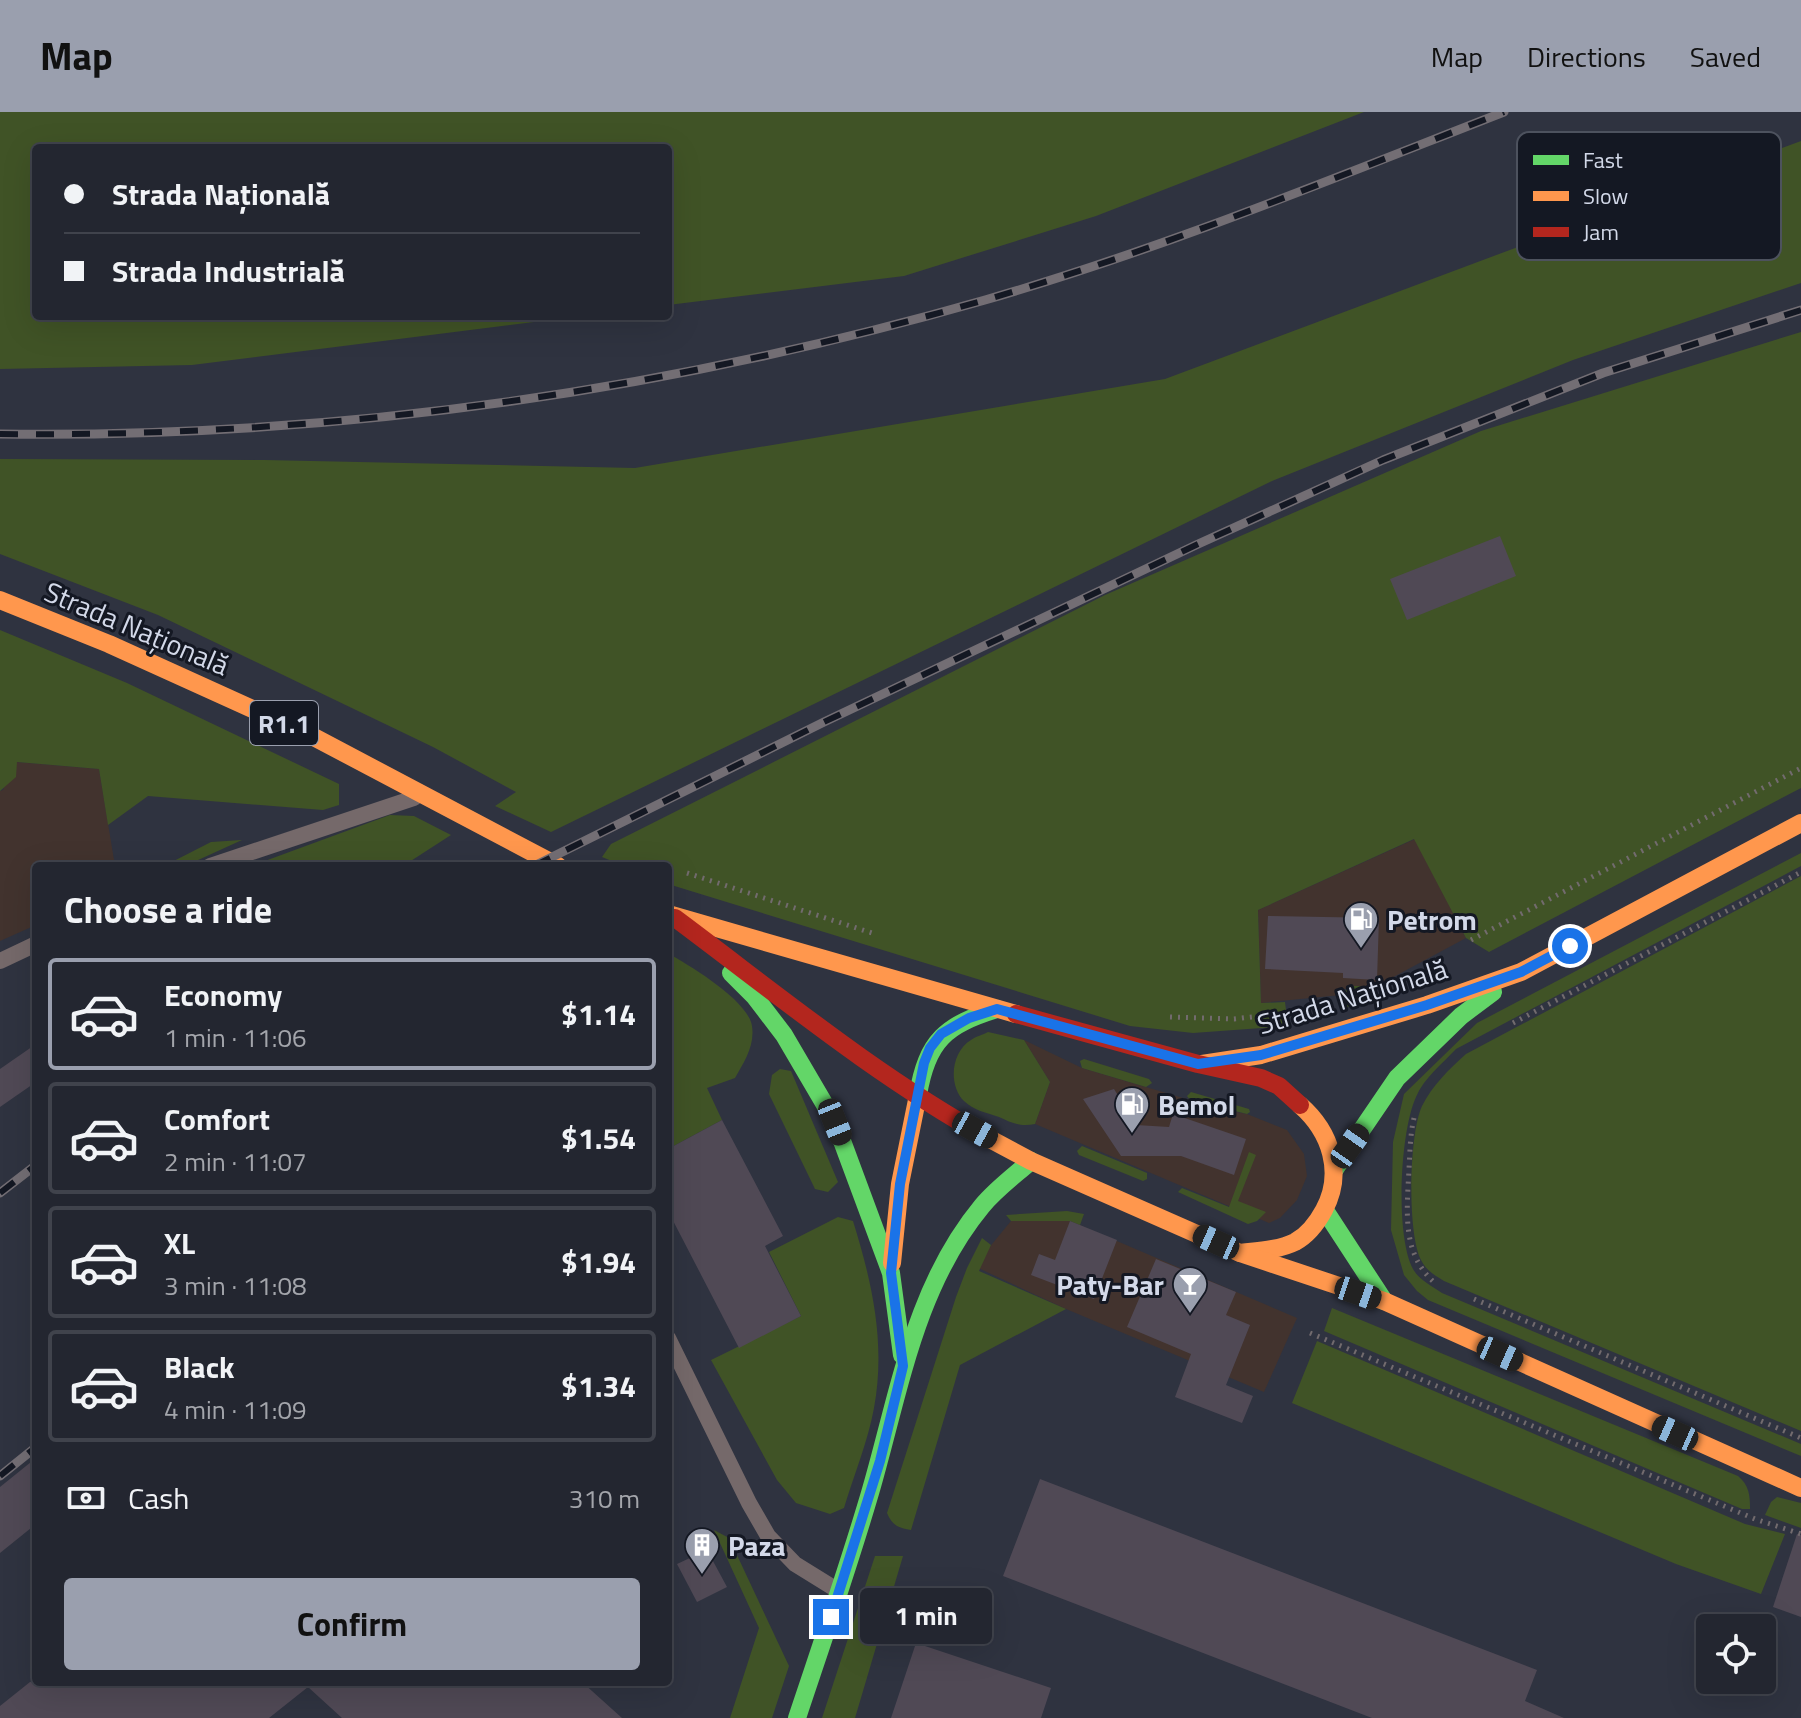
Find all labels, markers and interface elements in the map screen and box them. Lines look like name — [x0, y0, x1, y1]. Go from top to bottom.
text: Map — [40, 27, 113, 85]
text: Map — [1431, 35, 1483, 78]
text: Directions — [1527, 35, 1646, 78]
text: Saved — [1690, 35, 1761, 78]
legend — [1517, 132, 1781, 260]
text: Fast — [1583, 143, 1623, 177]
text: Strada Națională — [112, 171, 330, 217]
text: Slow — [1583, 179, 1629, 213]
text: Jam — [1583, 215, 1619, 249]
text: Strada Industrială — [112, 248, 345, 294]
street label: Strada Națională — [38, 570, 236, 686]
road number: R1.1 — [250, 701, 318, 745]
text: Choose a ride — [64, 882, 272, 937]
place label: Petrom — [1387, 898, 1477, 941]
fuel station icon: Petrom — [1342, 900, 1380, 950]
route start — [1552, 928, 1588, 964]
street label: Strada Națională — [1252, 947, 1452, 1045]
text: Economy — [164, 972, 282, 1018]
icon: car — [68, 978, 140, 1050]
text: $1.14 — [561, 991, 636, 1037]
text: 1 min · 11:06 — [164, 1018, 307, 1057]
place label: Bemol — [1158, 1083, 1235, 1126]
fuel station icon: Bemol — [1113, 1085, 1151, 1135]
car — [815, 1095, 855, 1149]
text: Comfort — [164, 1096, 270, 1142]
icon: car — [68, 1102, 140, 1174]
car — [948, 1108, 1002, 1152]
text: $1.54 — [561, 1115, 636, 1161]
car — [1326, 1119, 1374, 1173]
text: 2 min · 11:07 — [164, 1142, 307, 1181]
text: XL — [164, 1220, 195, 1266]
car — [1189, 1221, 1243, 1263]
icon: car — [68, 1226, 140, 1298]
text: $1.94 — [561, 1239, 636, 1285]
place label: Paty-Bar — [1056, 1263, 1164, 1306]
bar icon: Paty-Bar — [1171, 1265, 1209, 1315]
text: 3 min · 11:08 — [164, 1266, 307, 1305]
car — [1331, 1274, 1385, 1312]
car — [1473, 1333, 1527, 1375]
text: Black — [164, 1344, 235, 1390]
icon: car — [68, 1350, 140, 1422]
text: $1.34 — [561, 1363, 636, 1409]
text: 4 min · 11:09 — [164, 1390, 307, 1429]
car — [1648, 1412, 1702, 1454]
text: Cash — [128, 1475, 189, 1521]
icon: cash — [64, 1476, 108, 1520]
text: 310 m — [569, 1479, 640, 1518]
place label: Paza — [728, 1524, 786, 1567]
building icon: Paza — [683, 1526, 721, 1576]
button: Confirm — [64, 1578, 640, 1670]
callout: 1 min — [859, 1589, 991, 1645]
text: 1 min — [894, 1596, 958, 1635]
route end — [813, 1599, 849, 1635]
map controls — [1696, 1614, 1776, 1694]
button: locate — [1696, 1614, 1776, 1694]

